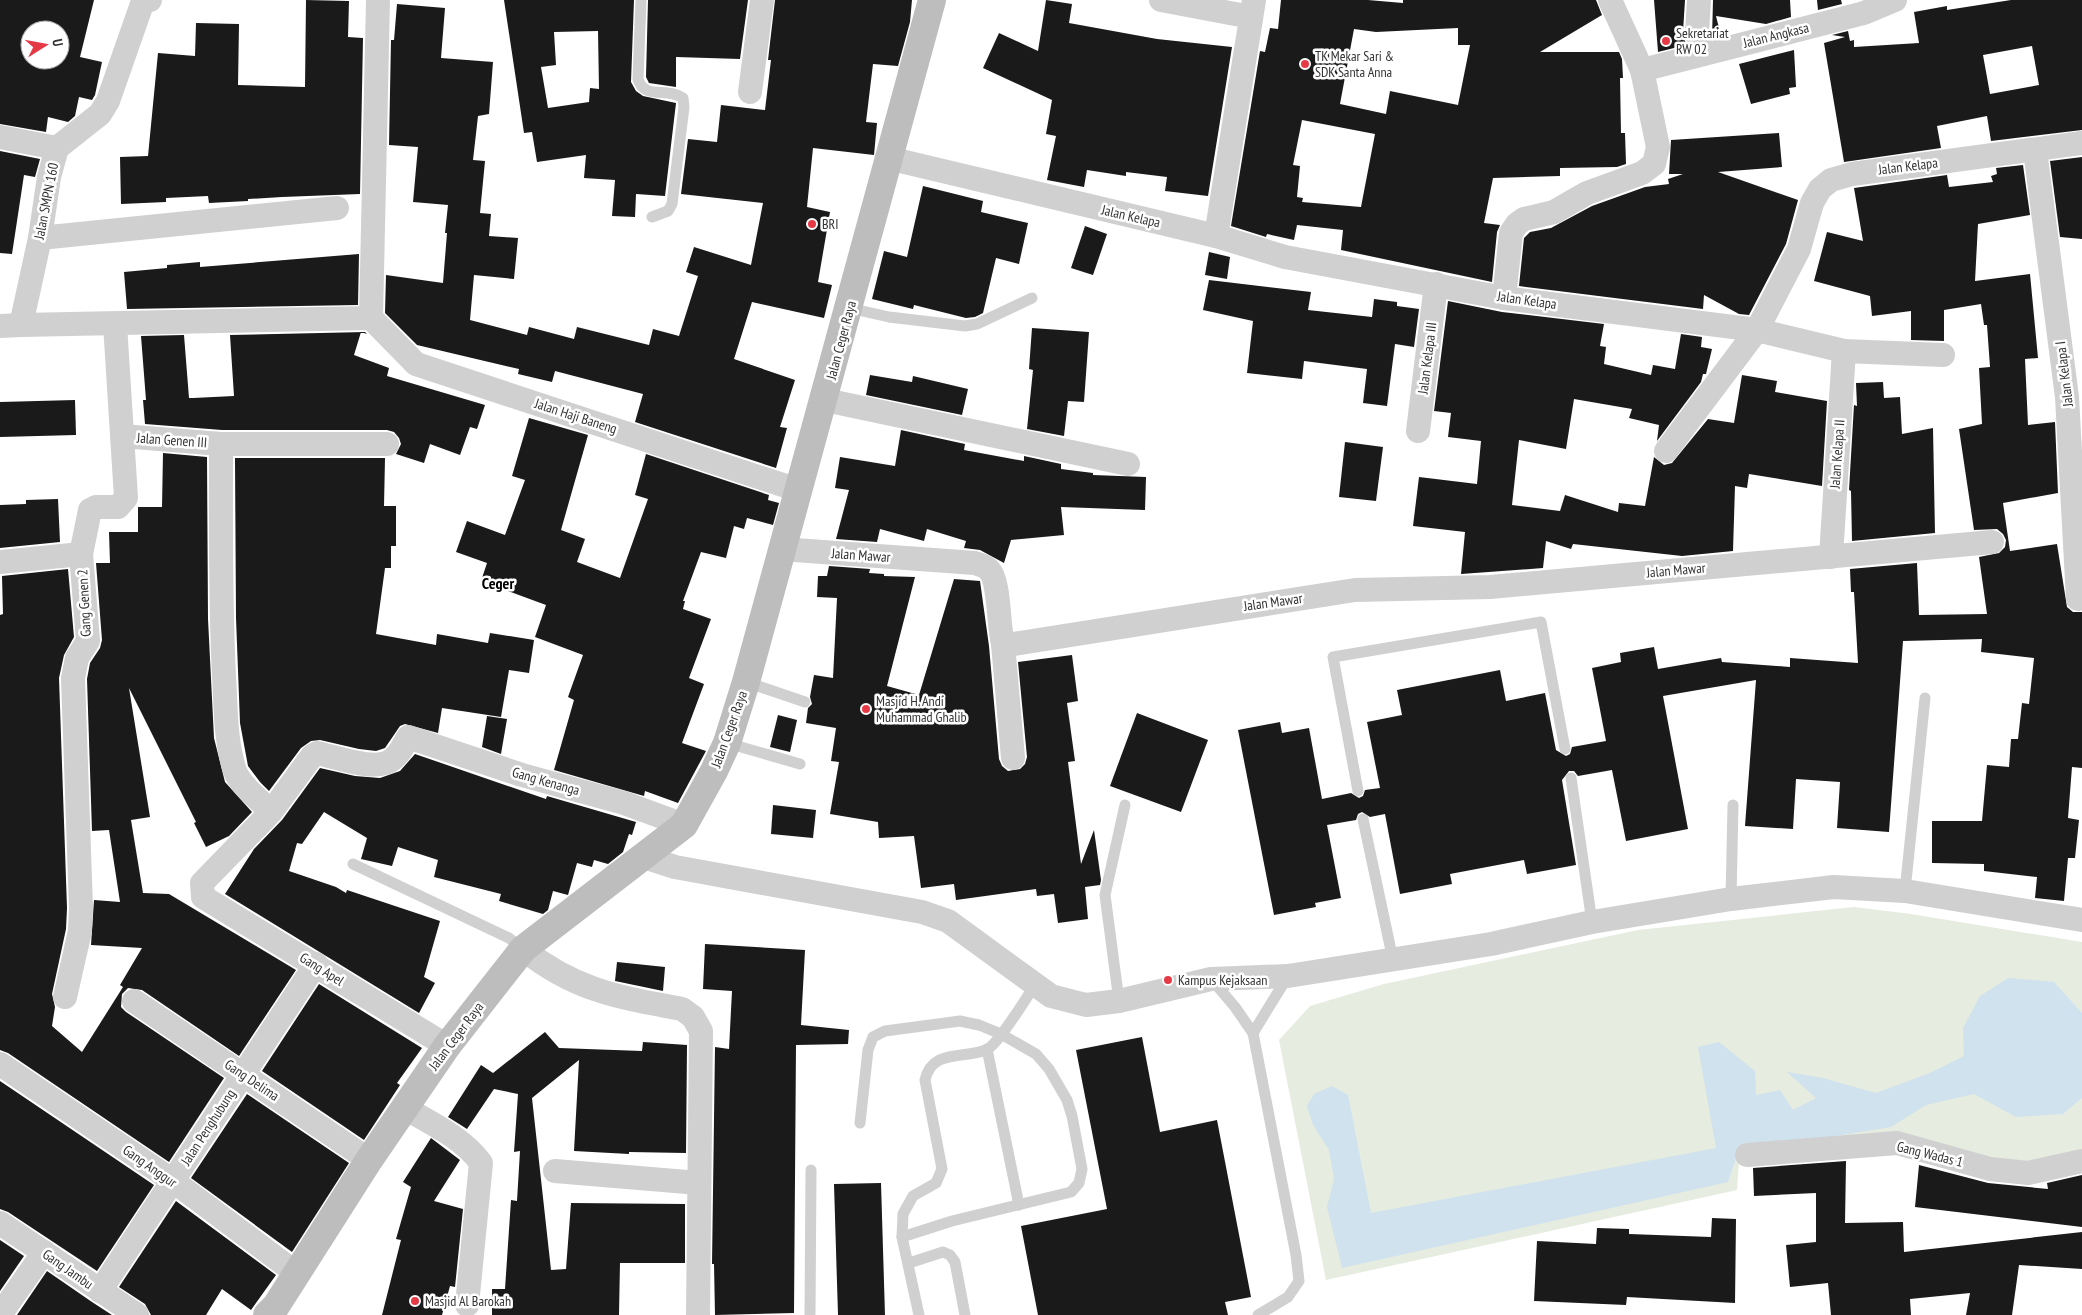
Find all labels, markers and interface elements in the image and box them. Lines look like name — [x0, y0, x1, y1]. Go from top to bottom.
street label: Jalan Angkasa — [1740, 18, 1811, 52]
north arrow — [20, 20, 70, 70]
place label: Sekretariat RW 02 — [1676, 24, 1729, 58]
marker: Sekretariat RW 02 — [1660, 35, 1672, 47]
text: U — [48, 37, 67, 48]
place label: TK Mekar Sari & SDK Santa Anna — [1315, 47, 1394, 81]
marker: TK Mekar Sari & SDK Santa Anna — [1299, 58, 1311, 70]
street label: Jalan Kelapa — [1876, 153, 1939, 179]
street label: Jalan SMPN 160 — [30, 161, 62, 242]
street label: Jalan Kelapa — [1099, 200, 1162, 231]
place label: BRI — [822, 215, 839, 233]
marker: BRI — [806, 218, 818, 230]
street label: Jalan Kelapa — [1495, 287, 1558, 313]
street label: Jalan Ceger Raya — [822, 299, 860, 382]
street label: Jalan Kelapa III — [1414, 321, 1440, 396]
street label: Jalan Kelapa I — [2051, 340, 2077, 409]
street label: Jalan Haji Baneng — [532, 394, 619, 438]
street label: Jalan Kelapa II — [1826, 419, 1848, 490]
street label: Jalan Genen III — [135, 428, 208, 451]
street label: Jalan Mawar — [830, 544, 891, 566]
street label: Jalan Mawar — [1645, 558, 1706, 582]
street label: Gang Genen 2 — [73, 569, 95, 637]
district label: Ceger — [482, 573, 514, 593]
street label: Jalan Mawar — [1241, 589, 1304, 615]
street label: Jalan Ceger Raya — [706, 688, 751, 771]
place label: Masjid H. Andi Muhammad Ghalib — [876, 692, 967, 726]
marker: Masjid H. Andi Muhammad Ghalib — [860, 703, 872, 715]
street label: Gang Kenanga — [510, 763, 582, 799]
street label: Gang Apel — [296, 948, 348, 990]
place label: Kampus Kejaksaan — [1178, 971, 1267, 989]
marker: Kampus Kejaksaan — [1162, 974, 1174, 986]
street label: Jalan Ceger Raya — [424, 998, 487, 1074]
street label: Gang Delima — [221, 1055, 283, 1105]
street label: Jalan Penghubung — [176, 1085, 239, 1169]
street label: Gang Wadas 1 — [1895, 1137, 1965, 1171]
street label: Gang Anggur — [119, 1141, 181, 1191]
street label: Gang Jambu — [39, 1245, 97, 1293]
place label: Masjid Al Barokah — [425, 1292, 511, 1310]
marker: Masjid Al Barokah — [409, 1295, 421, 1307]

